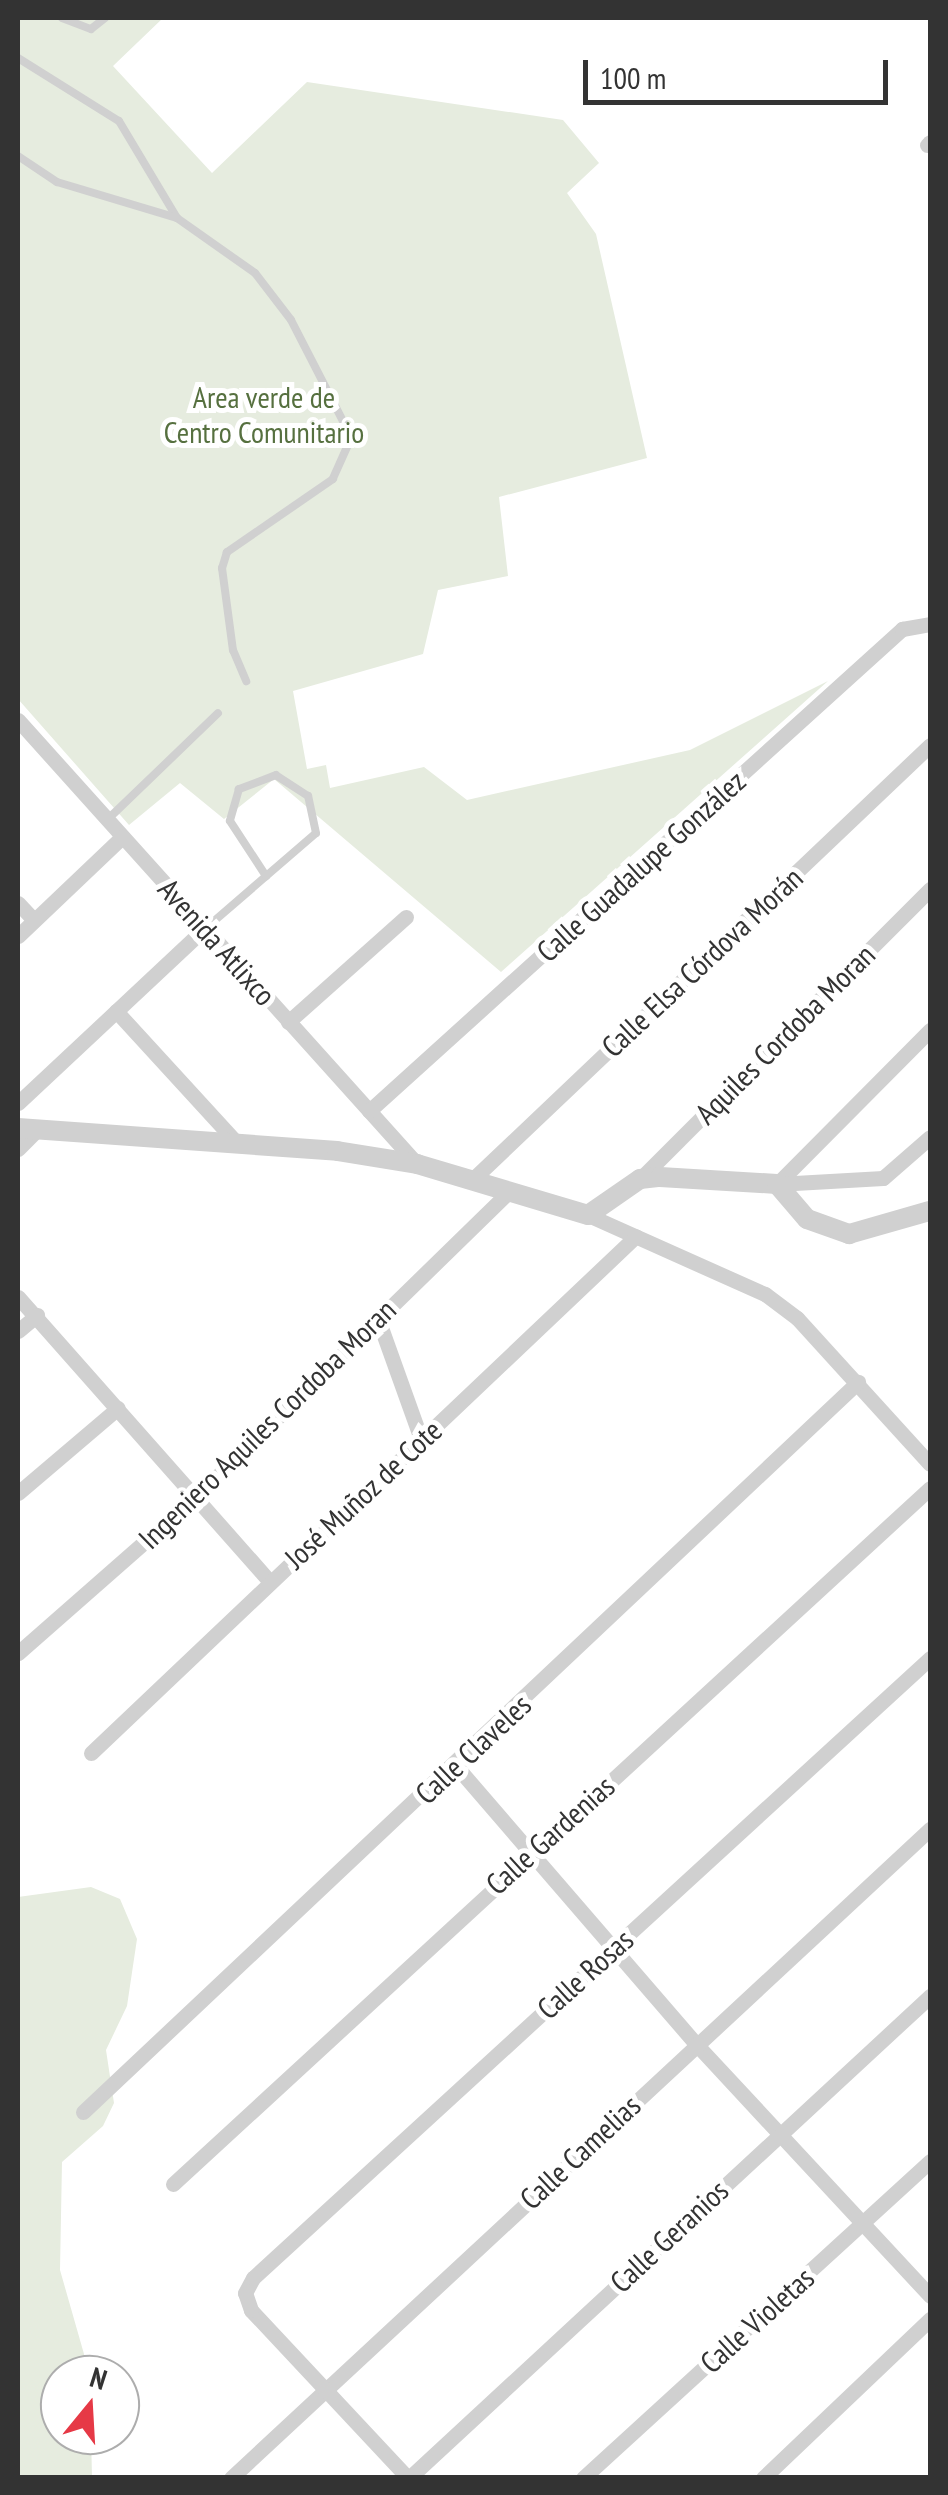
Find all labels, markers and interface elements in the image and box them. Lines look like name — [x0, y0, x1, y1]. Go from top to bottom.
scale bar — [588, 40, 893, 102]
text: 100 m — [600, 58, 666, 97]
park label: Area verde de Centro Comunitario — [164, 379, 364, 450]
street label: Calle Guadalupe González — [529, 763, 753, 969]
street label: Calle Elsa Córdova Morán — [594, 860, 810, 1064]
street label: Avenida Atlixco — [151, 871, 283, 1013]
street label: Aquiles Cordoba Moran — [688, 937, 882, 1131]
street label: Ingeniero Aquiles Cordoba Moran — [131, 1291, 403, 1557]
street label: José Muñoz de Cote — [277, 1412, 449, 1576]
street label: Calle Claveles — [408, 1687, 538, 1811]
street label: Calle Gardenias — [478, 1768, 622, 1902]
street label: Calle Rosas — [530, 1922, 640, 2026]
street label: Calle Camelias — [513, 2087, 647, 2217]
street label: Calle Geranios — [603, 2172, 735, 2300]
street label: Calle Violetas — [692, 2259, 822, 2381]
north arrow — [40, 2355, 140, 2455]
text: N — [86, 2358, 112, 2398]

